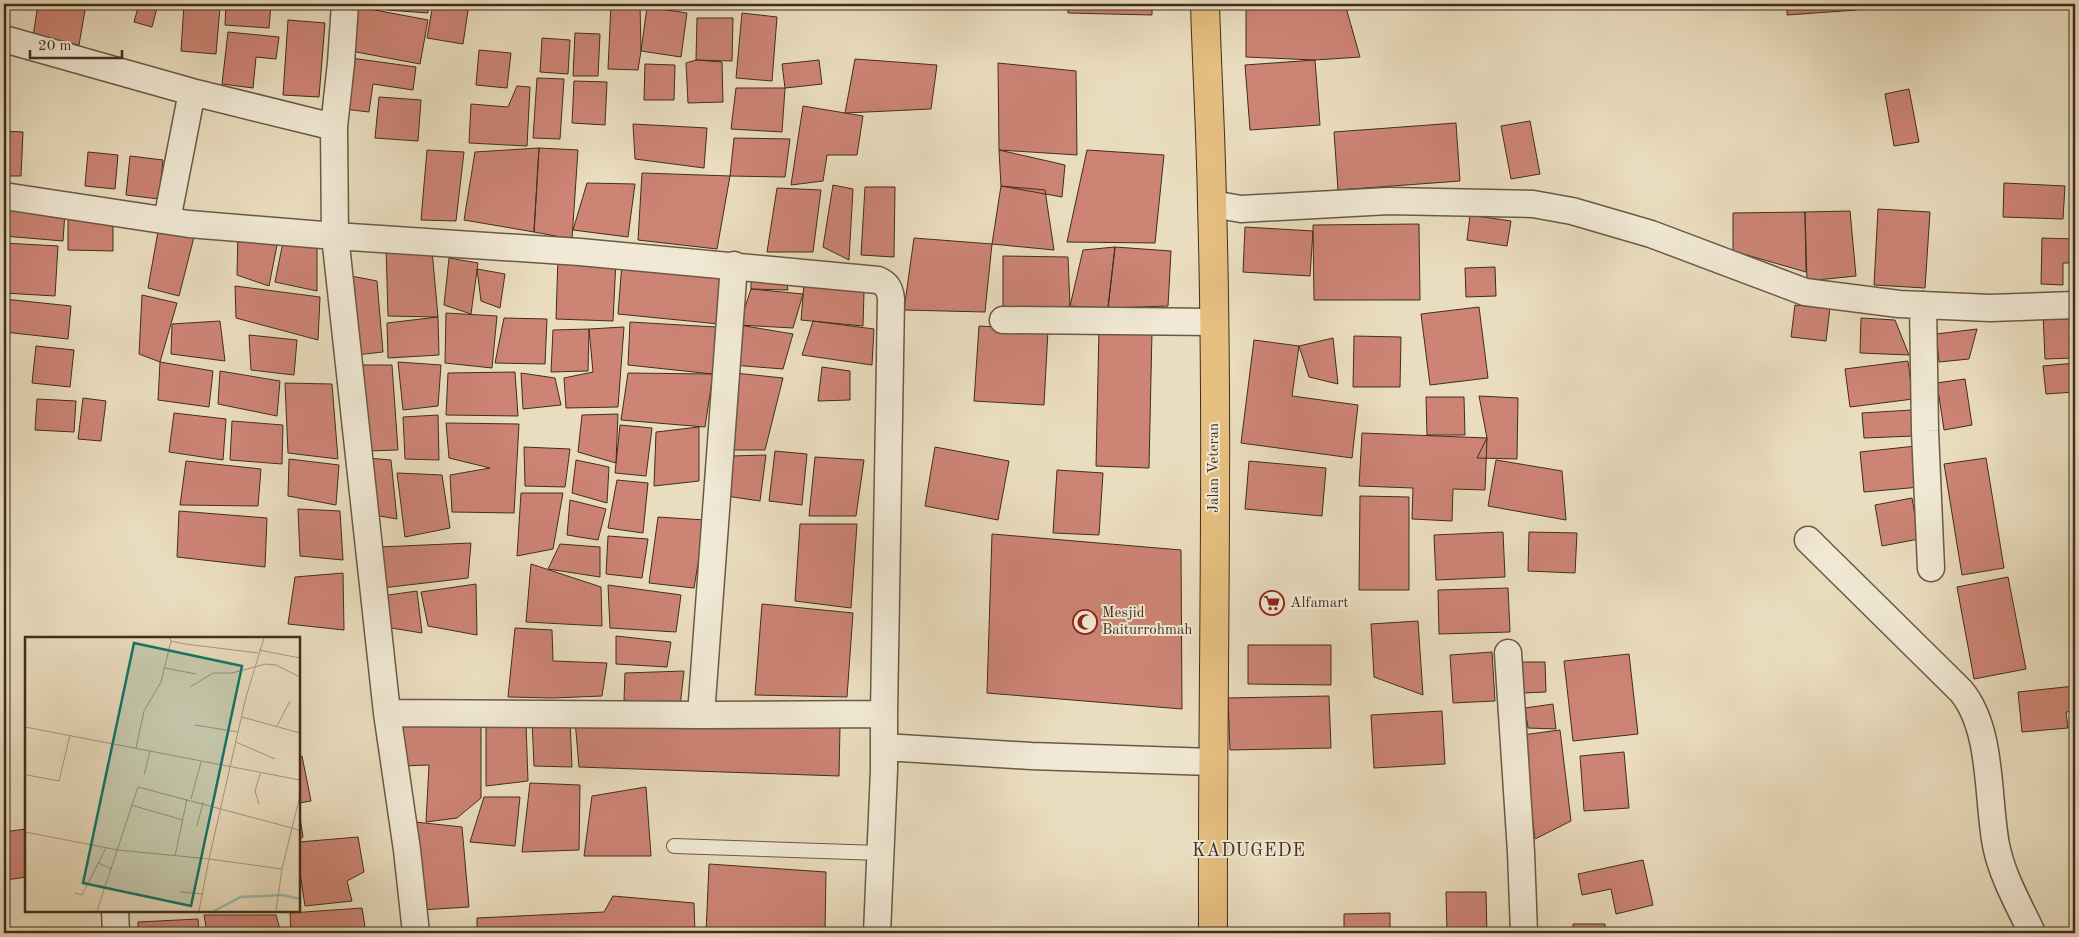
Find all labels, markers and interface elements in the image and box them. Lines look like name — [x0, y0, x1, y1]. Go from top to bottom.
scale bar — [30, 28, 122, 60]
text: 20 m — [38, 39, 72, 54]
street label: Jalan Veteran — [1207, 423, 1222, 513]
supermarket icon: Alfamart — [1259, 590, 1285, 616]
place label: Alfamart — [1290, 596, 1349, 611]
place label: Mesjid Baiturrohmah — [1102, 606, 1192, 638]
mosque icon: Mesjid Baiturrohmah — [1072, 609, 1098, 635]
inset map — [25, 637, 300, 912]
district label: KADUGEDE — [1192, 842, 1306, 860]

